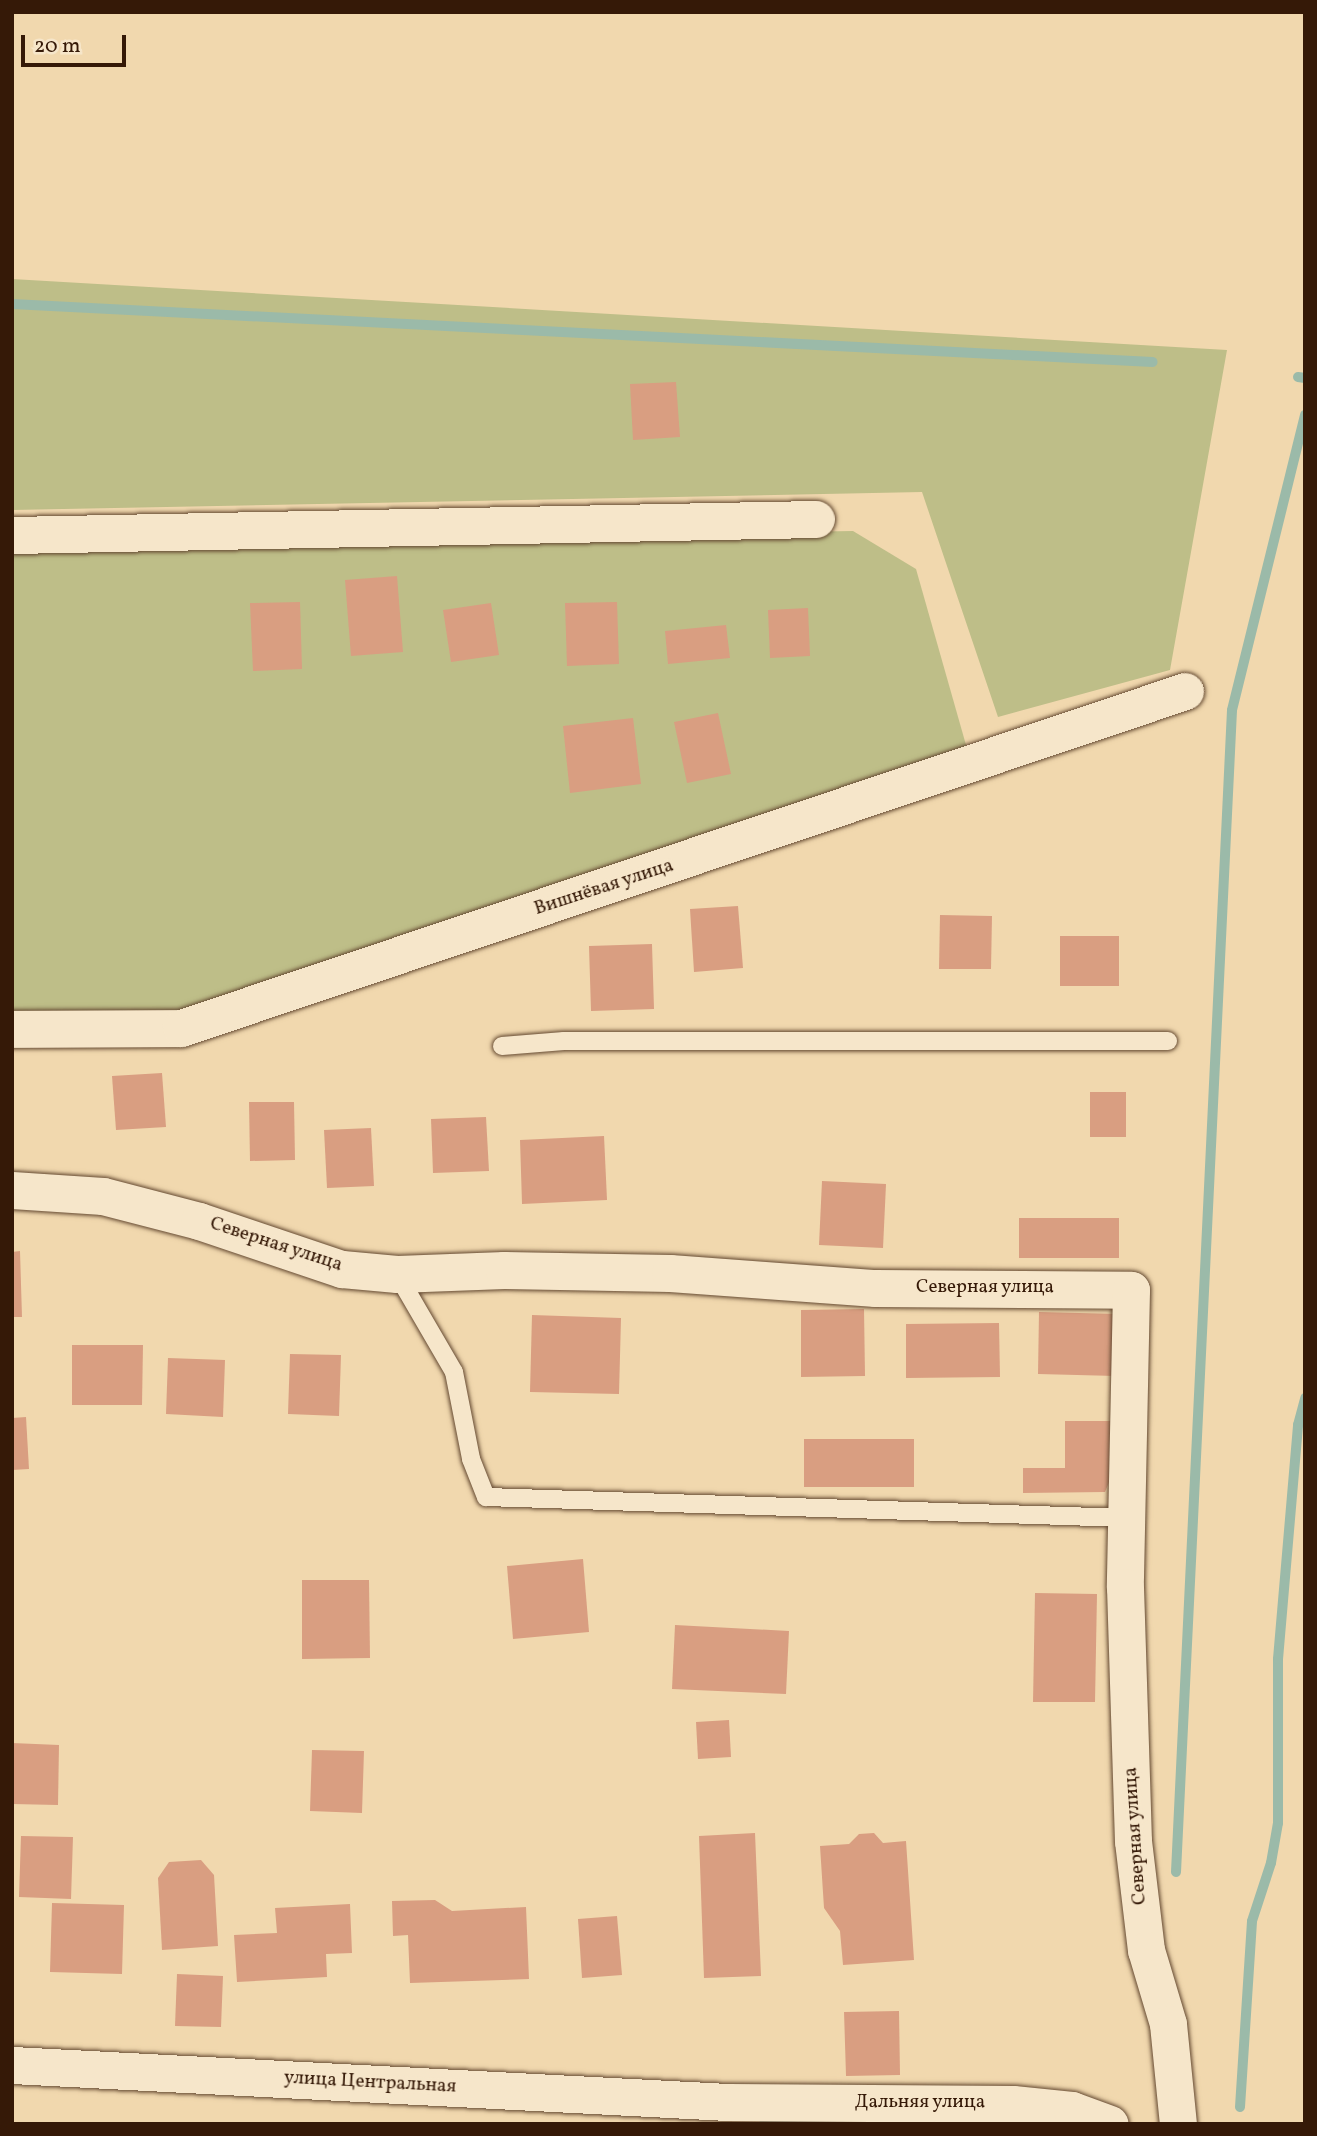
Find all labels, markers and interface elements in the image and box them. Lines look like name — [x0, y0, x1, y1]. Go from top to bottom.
scale bar — [24, 21, 130, 65]
text: 20 m — [34, 32, 80, 61]
street label: Вишнёвая улица — [531, 855, 677, 921]
street label: Северная улица — [207, 1213, 345, 1277]
street label: Северная улица — [916, 1277, 1054, 1299]
street label: Северная улица — [1120, 1766, 1152, 1906]
street label: улица Центральная — [283, 2067, 457, 2099]
street label: Дальняя улица — [855, 2092, 985, 2114]

